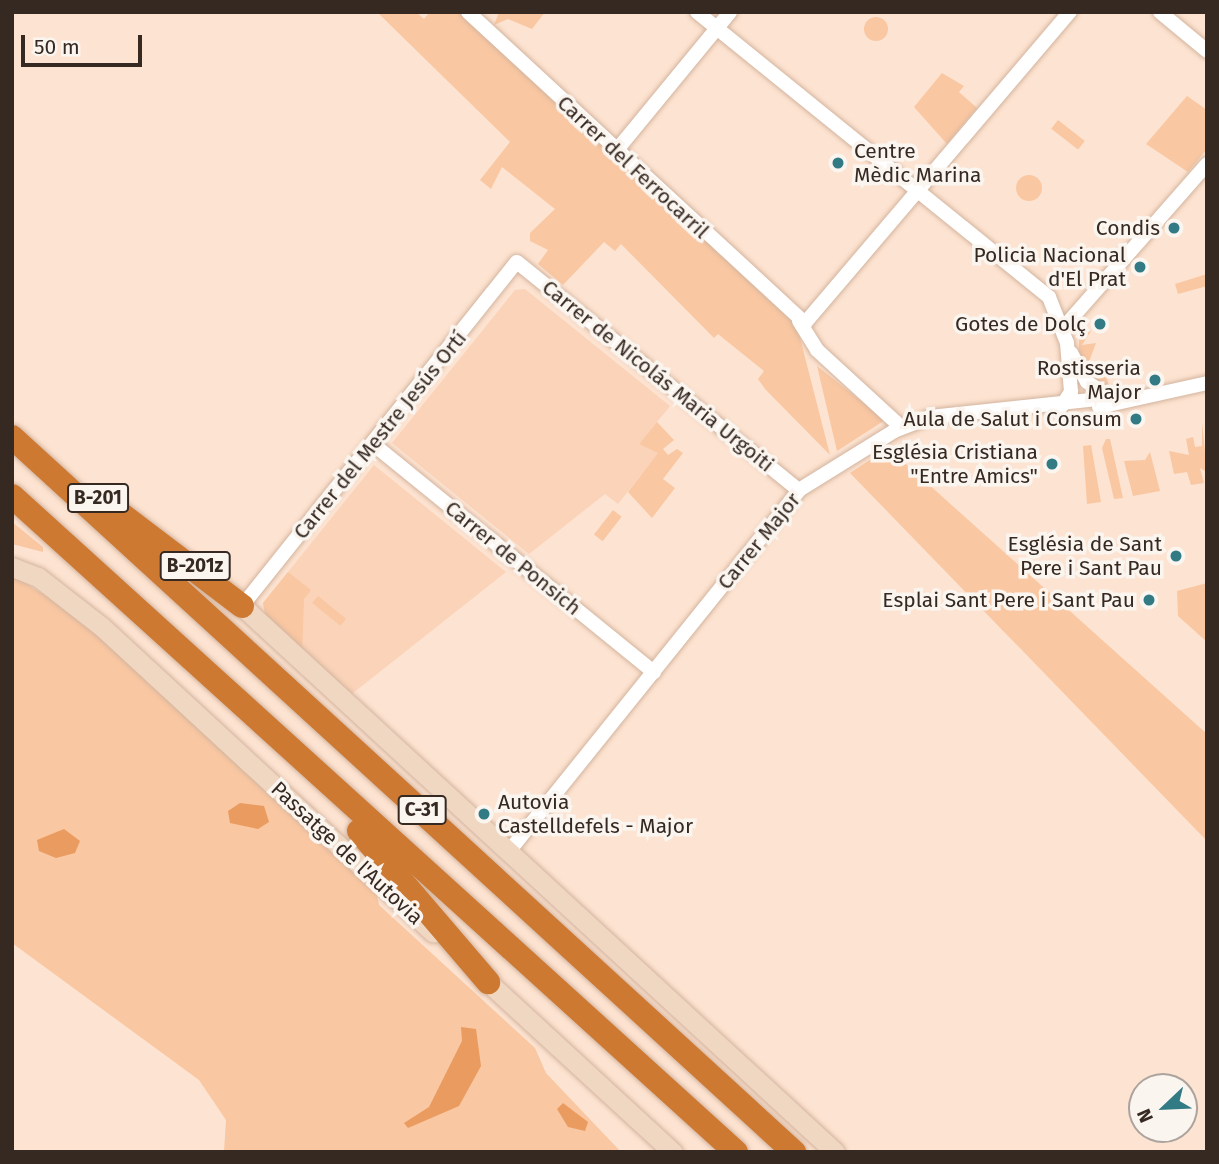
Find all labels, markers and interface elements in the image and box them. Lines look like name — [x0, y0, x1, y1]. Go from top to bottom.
scale bar — [24, 21, 145, 65]
text: 50 m — [34, 34, 80, 60]
street label: Carrer del Ferrocarril — [552, 90, 714, 244]
place label: Centre Mèdic Marina — [854, 138, 981, 188]
marker: Centre Mèdic Marina — [828, 153, 848, 173]
place label: Condis — [1096, 215, 1160, 241]
marker: Condis — [1166, 220, 1182, 236]
place label: Policia Nacional d'El Prat — [973, 242, 1126, 292]
marker: Policia Nacional d'El Prat — [1132, 259, 1148, 275]
street label: Carrer de Nicolás Maria Urgoiti — [537, 275, 779, 477]
place label: Gotes de Dolç — [955, 311, 1086, 337]
marker: Gotes de Dolç — [1092, 316, 1108, 332]
street label: Carrer del Mestre Jesús Ortí — [288, 326, 472, 544]
place label: Rostisseria Major — [1037, 355, 1141, 405]
marker: Rostisseria Major — [1147, 372, 1163, 388]
place label: Aula de Salut i Consum — [904, 406, 1122, 432]
marker: Aula de Salut i Consum — [1128, 411, 1144, 427]
place label: Església Cristiana "Entre Amics" — [872, 439, 1038, 489]
marker: Església Cristiana "Entre Amics" — [1044, 456, 1060, 472]
road number: B-201 — [66, 482, 130, 513]
street label: Carrer Major — [712, 487, 806, 595]
street label: Carrer de Ponsich — [440, 496, 586, 620]
place label: Església de Sant Pere i Sant Pau — [1008, 531, 1162, 581]
marker: Església de Sant Pere i Sant Pau — [1168, 548, 1184, 564]
road number: B-201z — [158, 551, 232, 582]
place label: Esplai Sant Pere i Sant Pau — [882, 587, 1135, 613]
marker: Esplai Sant Pere i Sant Pau — [1141, 592, 1157, 608]
street label: Passatge de l'Autovia — [266, 776, 428, 930]
place label: Autovia Castelldefels - Major — [498, 789, 693, 839]
road number: C-31 — [398, 794, 446, 825]
marker: Autovia Castelldefels - Major — [476, 806, 492, 822]
north arrow — [1128, 1073, 1198, 1143]
text: N — [1132, 1105, 1158, 1126]

